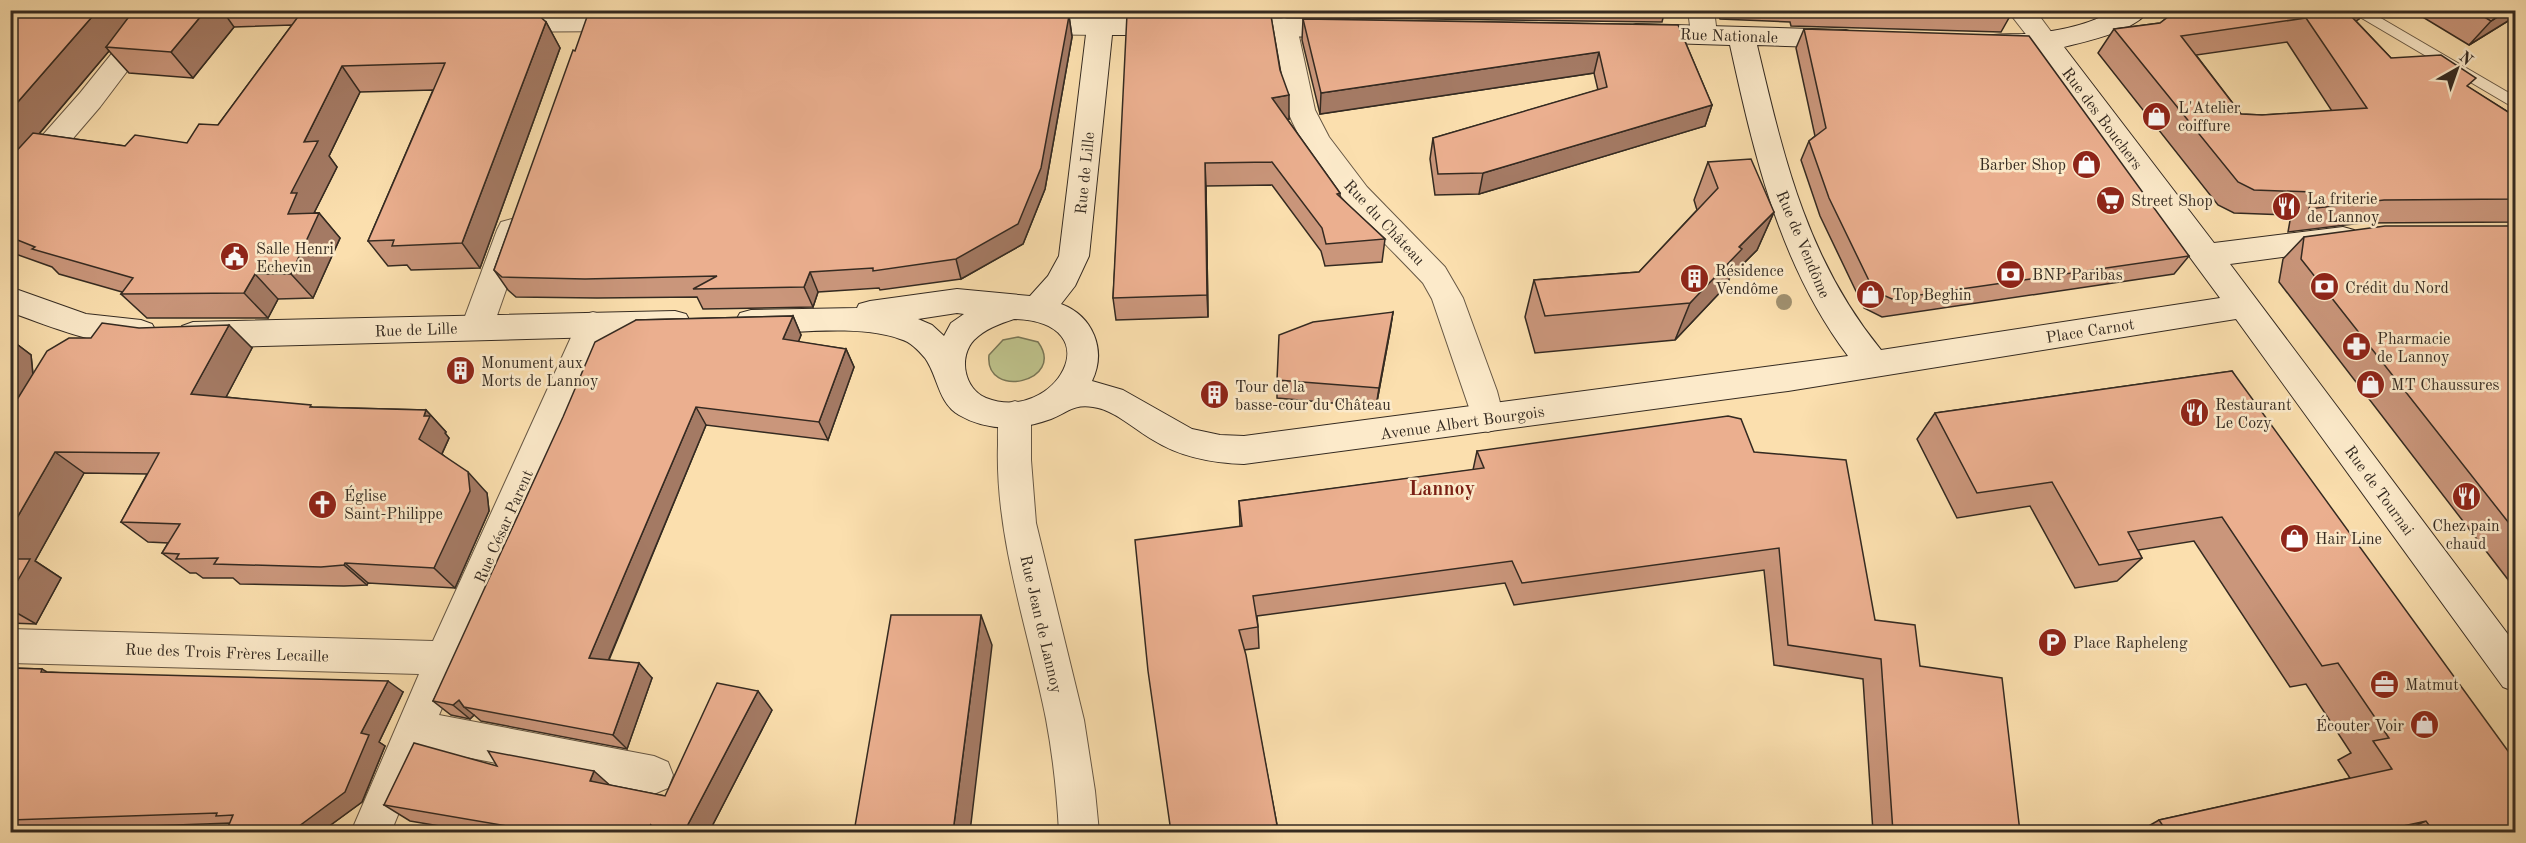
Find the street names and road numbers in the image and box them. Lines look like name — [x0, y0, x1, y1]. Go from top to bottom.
street label: Rue Nationale — [1680, 27, 1778, 47]
street label: Rue des Bouchers — [2058, 65, 2145, 173]
street label: Rue de Lille — [1074, 131, 1098, 215]
street label: Rue du Château — [1340, 178, 1427, 269]
street label: Rue de Vendôme — [1772, 189, 1832, 301]
street label: Place Carnot — [2045, 317, 2136, 347]
street label: Rue de Lille — [374, 322, 458, 340]
street label: Avenue Albert Bourgois — [1379, 405, 1546, 443]
street label: Rue de Tournai — [2341, 443, 2416, 539]
street label: Rue César Parent — [473, 467, 537, 586]
street label: Rue Jean de Lannoy — [1016, 554, 1064, 696]
street label: Rue des Trois Frères Lecaille — [125, 642, 329, 666]

